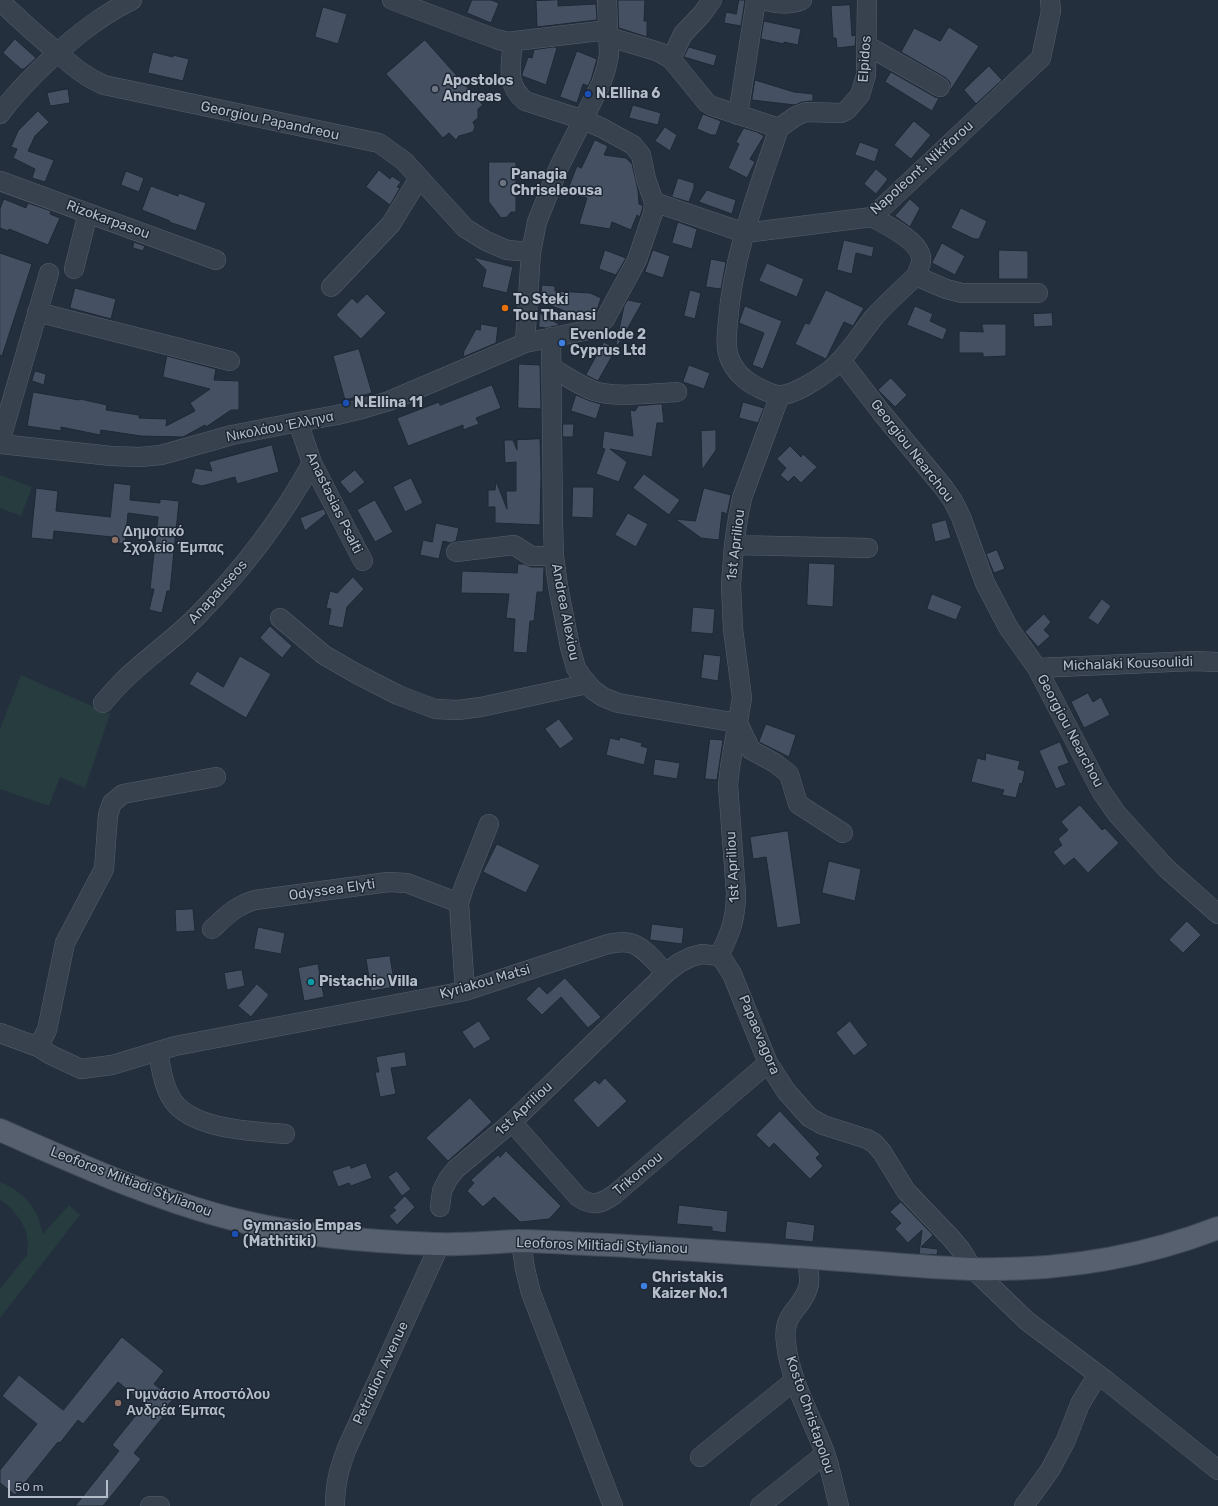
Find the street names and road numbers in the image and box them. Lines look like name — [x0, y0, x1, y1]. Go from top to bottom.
street label: Elpidos — [855, 35, 875, 83]
street label: Georgiou Papandreou — [199, 98, 341, 144]
street label: Napoleont. Nikiforou — [867, 117, 977, 219]
street label: Rizokarpasou — [64, 197, 152, 243]
street label: Georgiou Nearchou — [867, 396, 957, 506]
street label: Νικολάου Έλληνα — [225, 408, 335, 446]
street label: Anastasias Psalti — [302, 449, 366, 557]
street label: 1st Apriliou — [723, 508, 749, 582]
street label: Anapauseos — [185, 557, 251, 627]
street label: Andrea Alexiou — [547, 562, 583, 662]
street label: Michalaki Kousoulidi — [1063, 653, 1193, 675]
street label: Georgiou Nearchou — [1033, 672, 1107, 790]
street label: 1st Apriliou — [723, 831, 743, 903]
street label: Odyssea Elyti — [288, 876, 376, 904]
street label: Kyriakou Matsi — [438, 961, 532, 1003]
street label: Papaevagora — [735, 993, 783, 1077]
street label: 1st Apriliou — [492, 1078, 556, 1140]
street label: Leoforos Miltiadi Stylianou — [48, 1143, 214, 1221]
street label: Trikomou — [610, 1148, 666, 1200]
street label: Leoforos Miltiadi Stylianou — [516, 1235, 688, 1257]
street label: Petridion Avenue — [350, 1319, 412, 1427]
street label: Kosto Christapolou — [782, 1354, 838, 1476]

